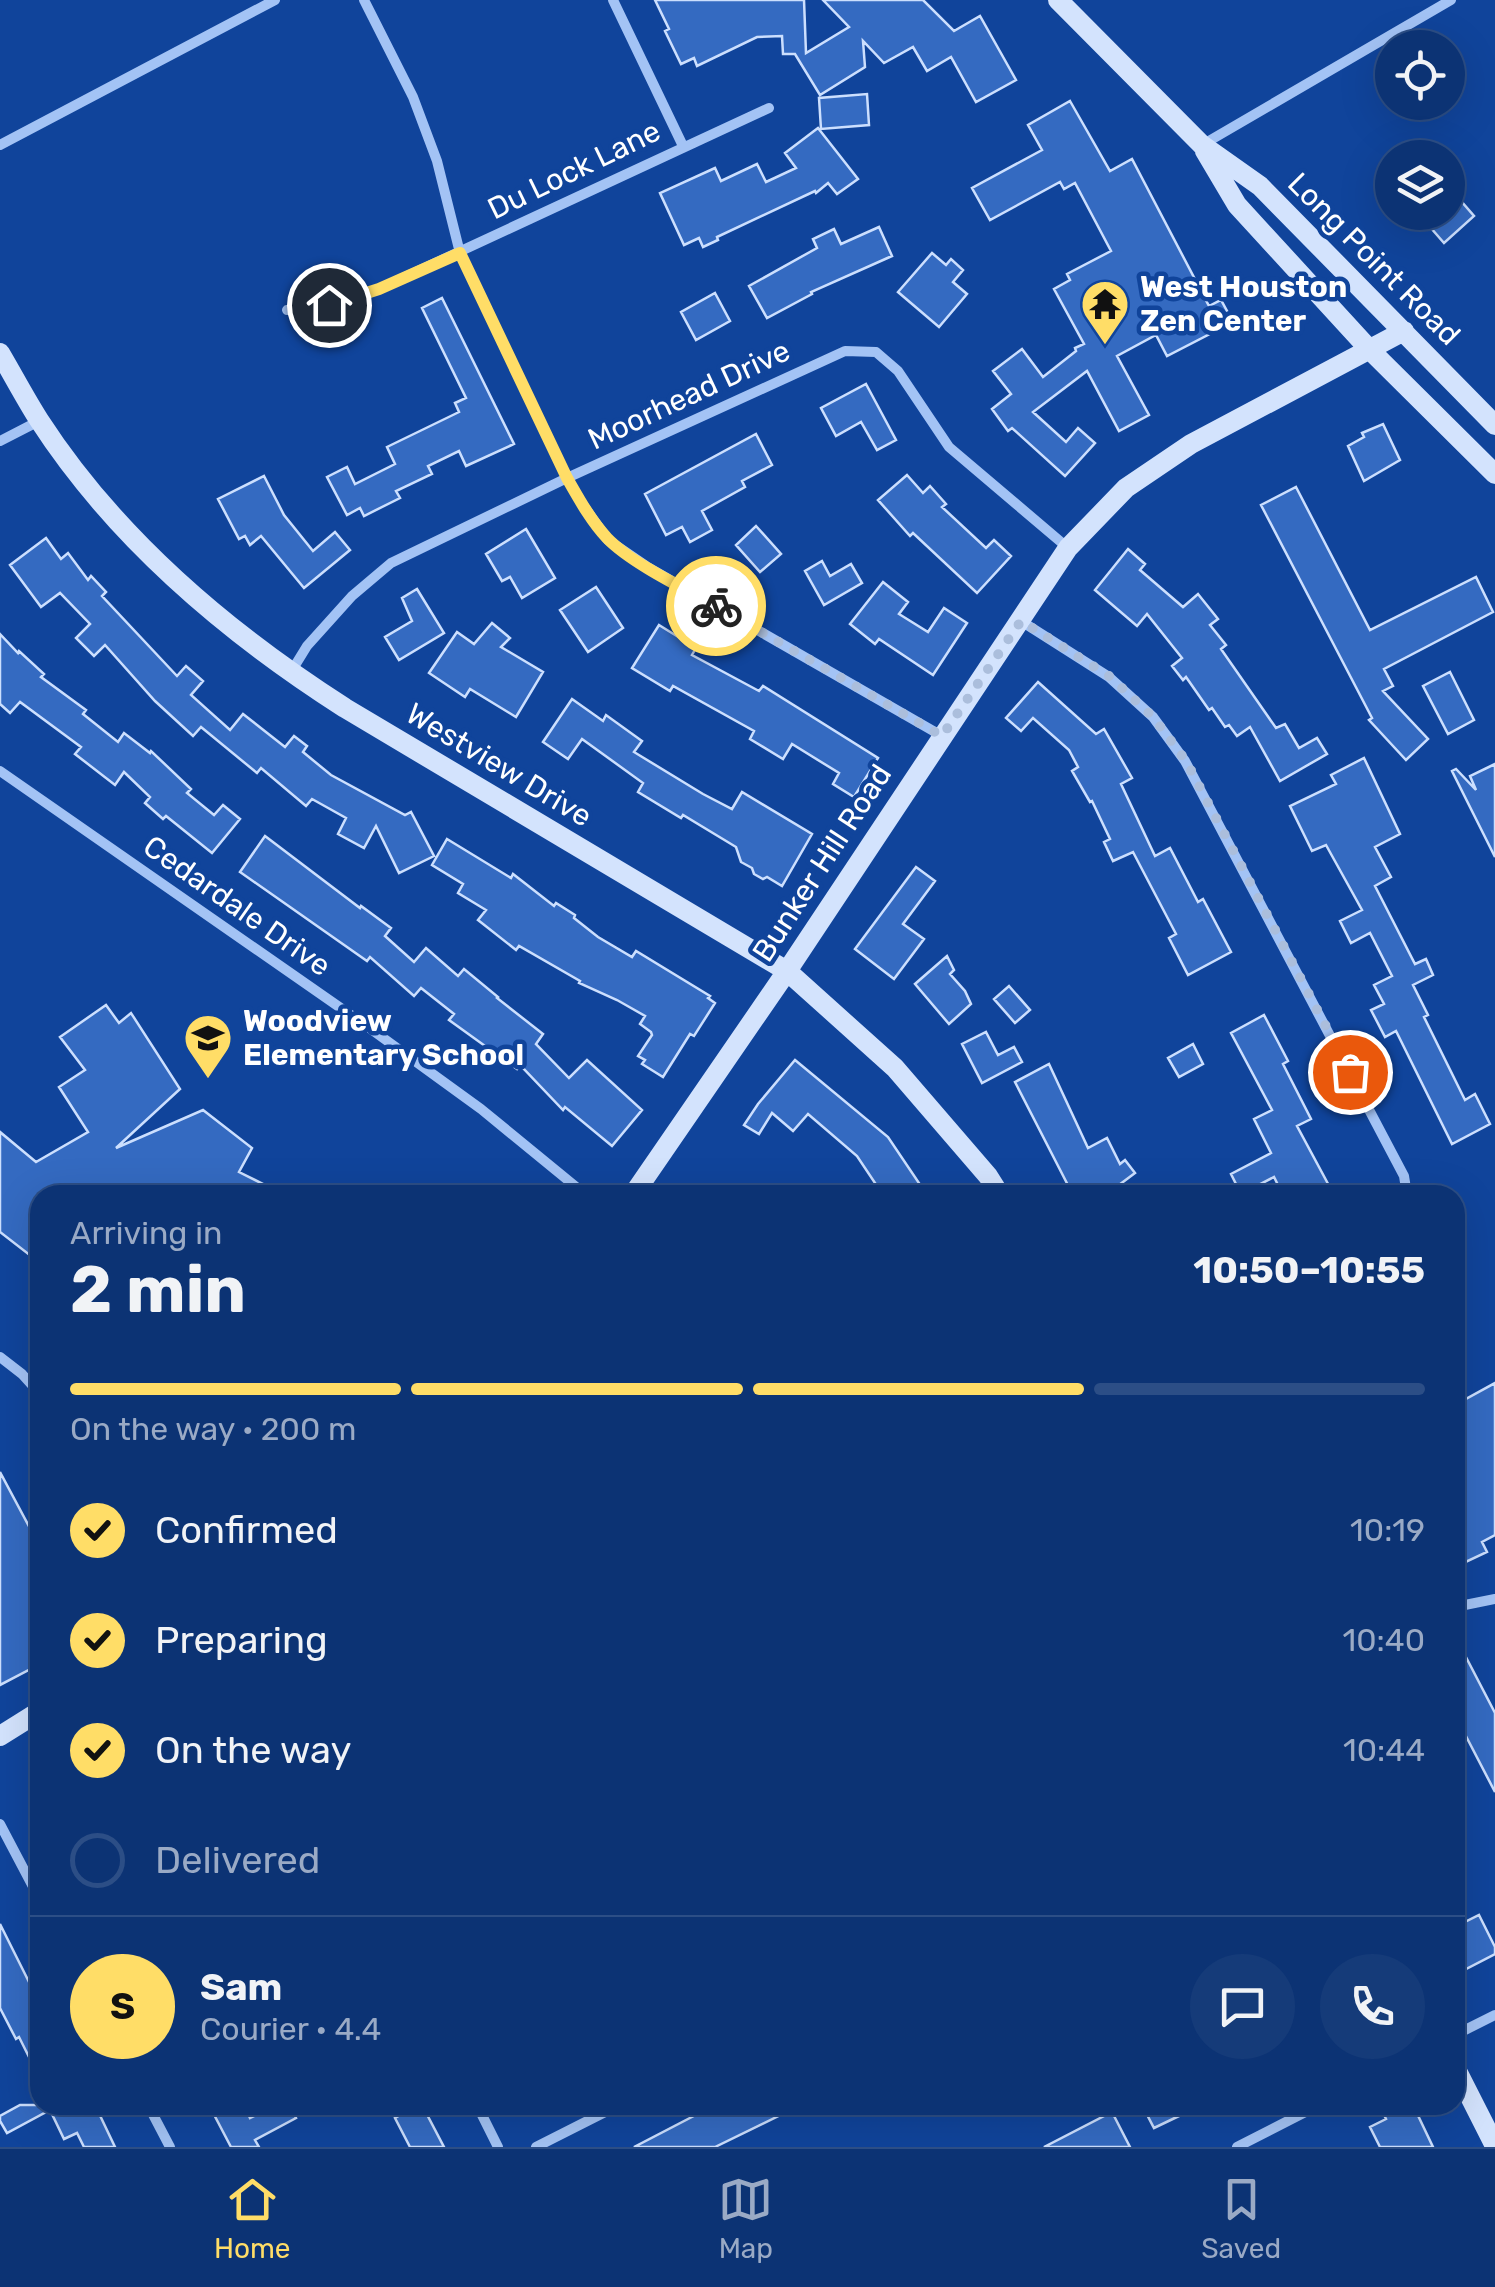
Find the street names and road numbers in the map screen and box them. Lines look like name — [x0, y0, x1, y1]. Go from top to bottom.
street label: Du Lock Lane — [482, 113, 666, 227]
street label: Long Point Road — [1280, 165, 1468, 353]
street label: Moorhead Drive — [582, 332, 796, 458]
street label: Westview Drive — [400, 695, 598, 835]
street label: Bunker Hill Road — [745, 758, 899, 968]
street label: Cedardale Drive — [136, 828, 338, 984]

